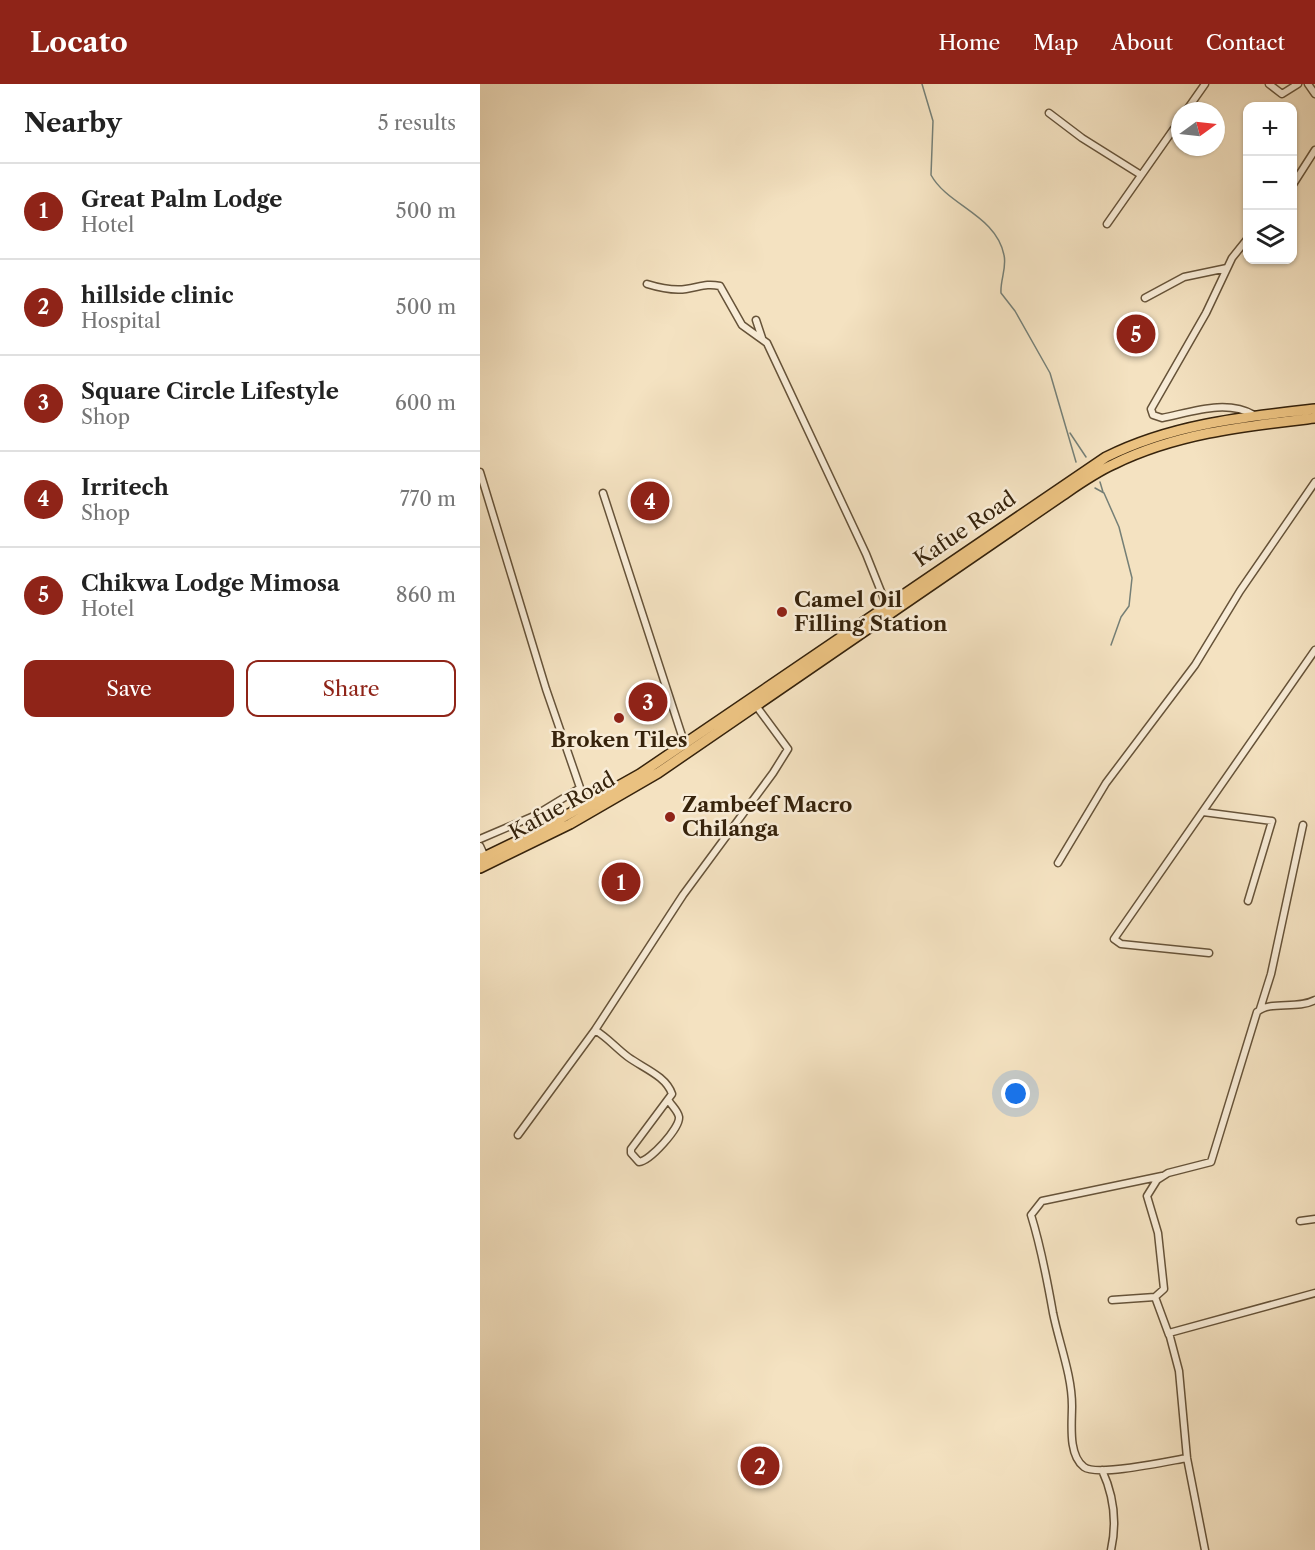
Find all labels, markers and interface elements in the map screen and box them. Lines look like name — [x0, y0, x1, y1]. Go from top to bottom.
text: Locato — [30, 25, 128, 59]
text: Home — [939, 30, 1000, 55]
text: Map — [1033, 30, 1078, 55]
text: About — [1111, 30, 1173, 55]
text: Contact — [1206, 30, 1285, 55]
north arrow — [1171, 102, 1225, 156]
map controls — [1243, 102, 1297, 264]
button: + — [1243, 102, 1297, 156]
text: Nearby — [24, 107, 122, 139]
text: 5 results — [378, 111, 456, 135]
button: − — [1243, 156, 1297, 210]
text: Great Palm Lodge — [81, 186, 283, 213]
text: 1 — [39, 199, 48, 223]
text: 500 m — [396, 199, 456, 223]
button: layers — [1243, 210, 1297, 264]
text: Hotel — [81, 213, 134, 237]
text: hillside clinic — [81, 282, 234, 309]
text: 2 — [38, 295, 49, 319]
text: 500 m — [396, 295, 456, 319]
text: Hospital — [81, 309, 161, 333]
pin: 5 — [1116, 312, 1156, 356]
text: Square Circle Lifestyle — [81, 378, 339, 405]
text: 3 — [38, 391, 49, 415]
text: 600 m — [395, 391, 456, 415]
text: Shop — [81, 405, 130, 429]
text: Irritech — [81, 474, 169, 501]
pin: 4 — [630, 478, 670, 524]
street label: Kafue Road — [909, 485, 1020, 572]
text: 4 — [38, 487, 49, 511]
text: 770 m — [400, 487, 456, 511]
text: Shop — [81, 501, 130, 525]
text: Chikwa Lodge Mimosa — [81, 570, 340, 597]
text: 5 — [38, 583, 49, 607]
text: 860 m — [396, 583, 456, 607]
place label: Camel Oil Filling Station — [794, 587, 948, 636]
text: Hotel — [81, 597, 134, 621]
marker: Camel Oil Filling Station — [775, 605, 789, 619]
button: Save — [24, 660, 234, 717]
button: Share — [246, 660, 456, 717]
pin: 3 — [628, 680, 668, 724]
marker: Broken Tiles — [612, 711, 626, 725]
place label: Broken Tiles — [551, 727, 687, 752]
street label: Kafue Road — [504, 766, 619, 845]
place label: Zambeef Macro Chilanga — [682, 792, 852, 841]
marker: Zambeef Macro Chilanga — [663, 810, 677, 824]
pin: 1 — [602, 860, 640, 904]
your location — [1001, 1079, 1030, 1108]
pin: 2 — [740, 1444, 780, 1488]

